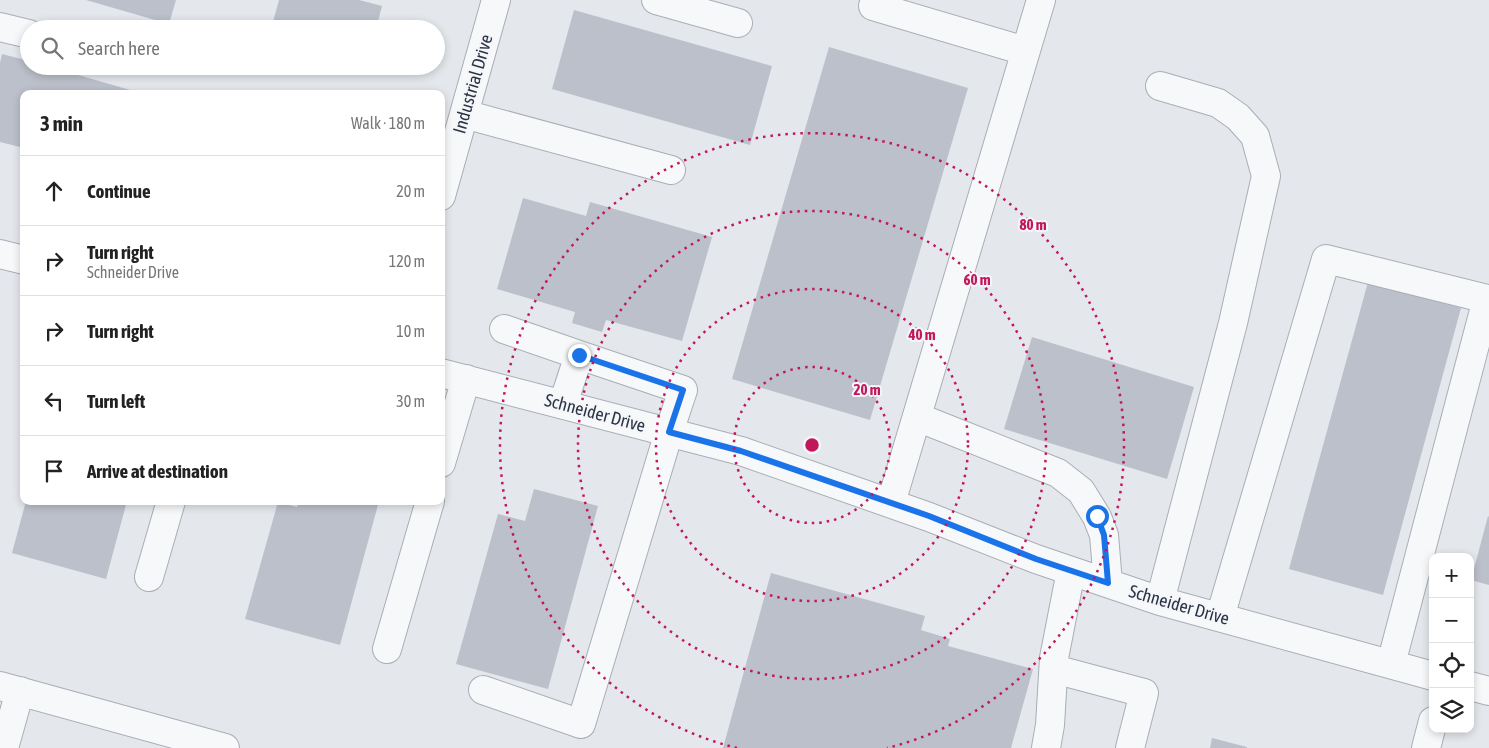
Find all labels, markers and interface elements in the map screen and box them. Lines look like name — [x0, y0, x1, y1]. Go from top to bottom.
search box — [20, 20, 445, 75]
street label: Industrial Drive — [448, 32, 497, 136]
icon: search — [38, 34, 66, 62]
text: Search here — [78, 37, 160, 59]
text: 3 min — [40, 111, 83, 135]
text: Walk · 180 m — [351, 114, 425, 132]
icon: ahead — [40, 177, 68, 205]
text: Continue — [87, 180, 151, 202]
text: 20 m — [396, 182, 425, 200]
text: 80 m — [1020, 216, 1047, 233]
text: Turn right — [87, 241, 154, 263]
icon: right — [40, 247, 68, 275]
text: 120 m — [389, 252, 425, 270]
text: Schneider Drive — [87, 263, 179, 281]
text: 60 m — [964, 271, 991, 288]
icon: right — [40, 317, 68, 345]
text: Turn right — [87, 320, 154, 342]
text: 10 m — [396, 322, 425, 340]
text: 40 m — [908, 326, 936, 343]
route end — [568, 344, 591, 367]
text: 20 m — [854, 381, 881, 398]
icon: left — [40, 387, 68, 415]
street label: Schneider Drive — [542, 389, 648, 436]
text: Turn left — [87, 390, 145, 412]
text: 30 m — [396, 392, 425, 410]
centre of rings — [803, 436, 821, 454]
icon: arrive — [40, 457, 68, 485]
text: Arrive at destination — [87, 460, 228, 482]
route start — [1086, 505, 1109, 528]
map controls — [1429, 553, 1474, 733]
button: + — [1429, 553, 1474, 598]
street label: Schneider Drive — [1127, 580, 1232, 629]
button: − — [1429, 598, 1474, 643]
button: locate — [1429, 643, 1474, 688]
button: layers — [1429, 688, 1474, 733]

